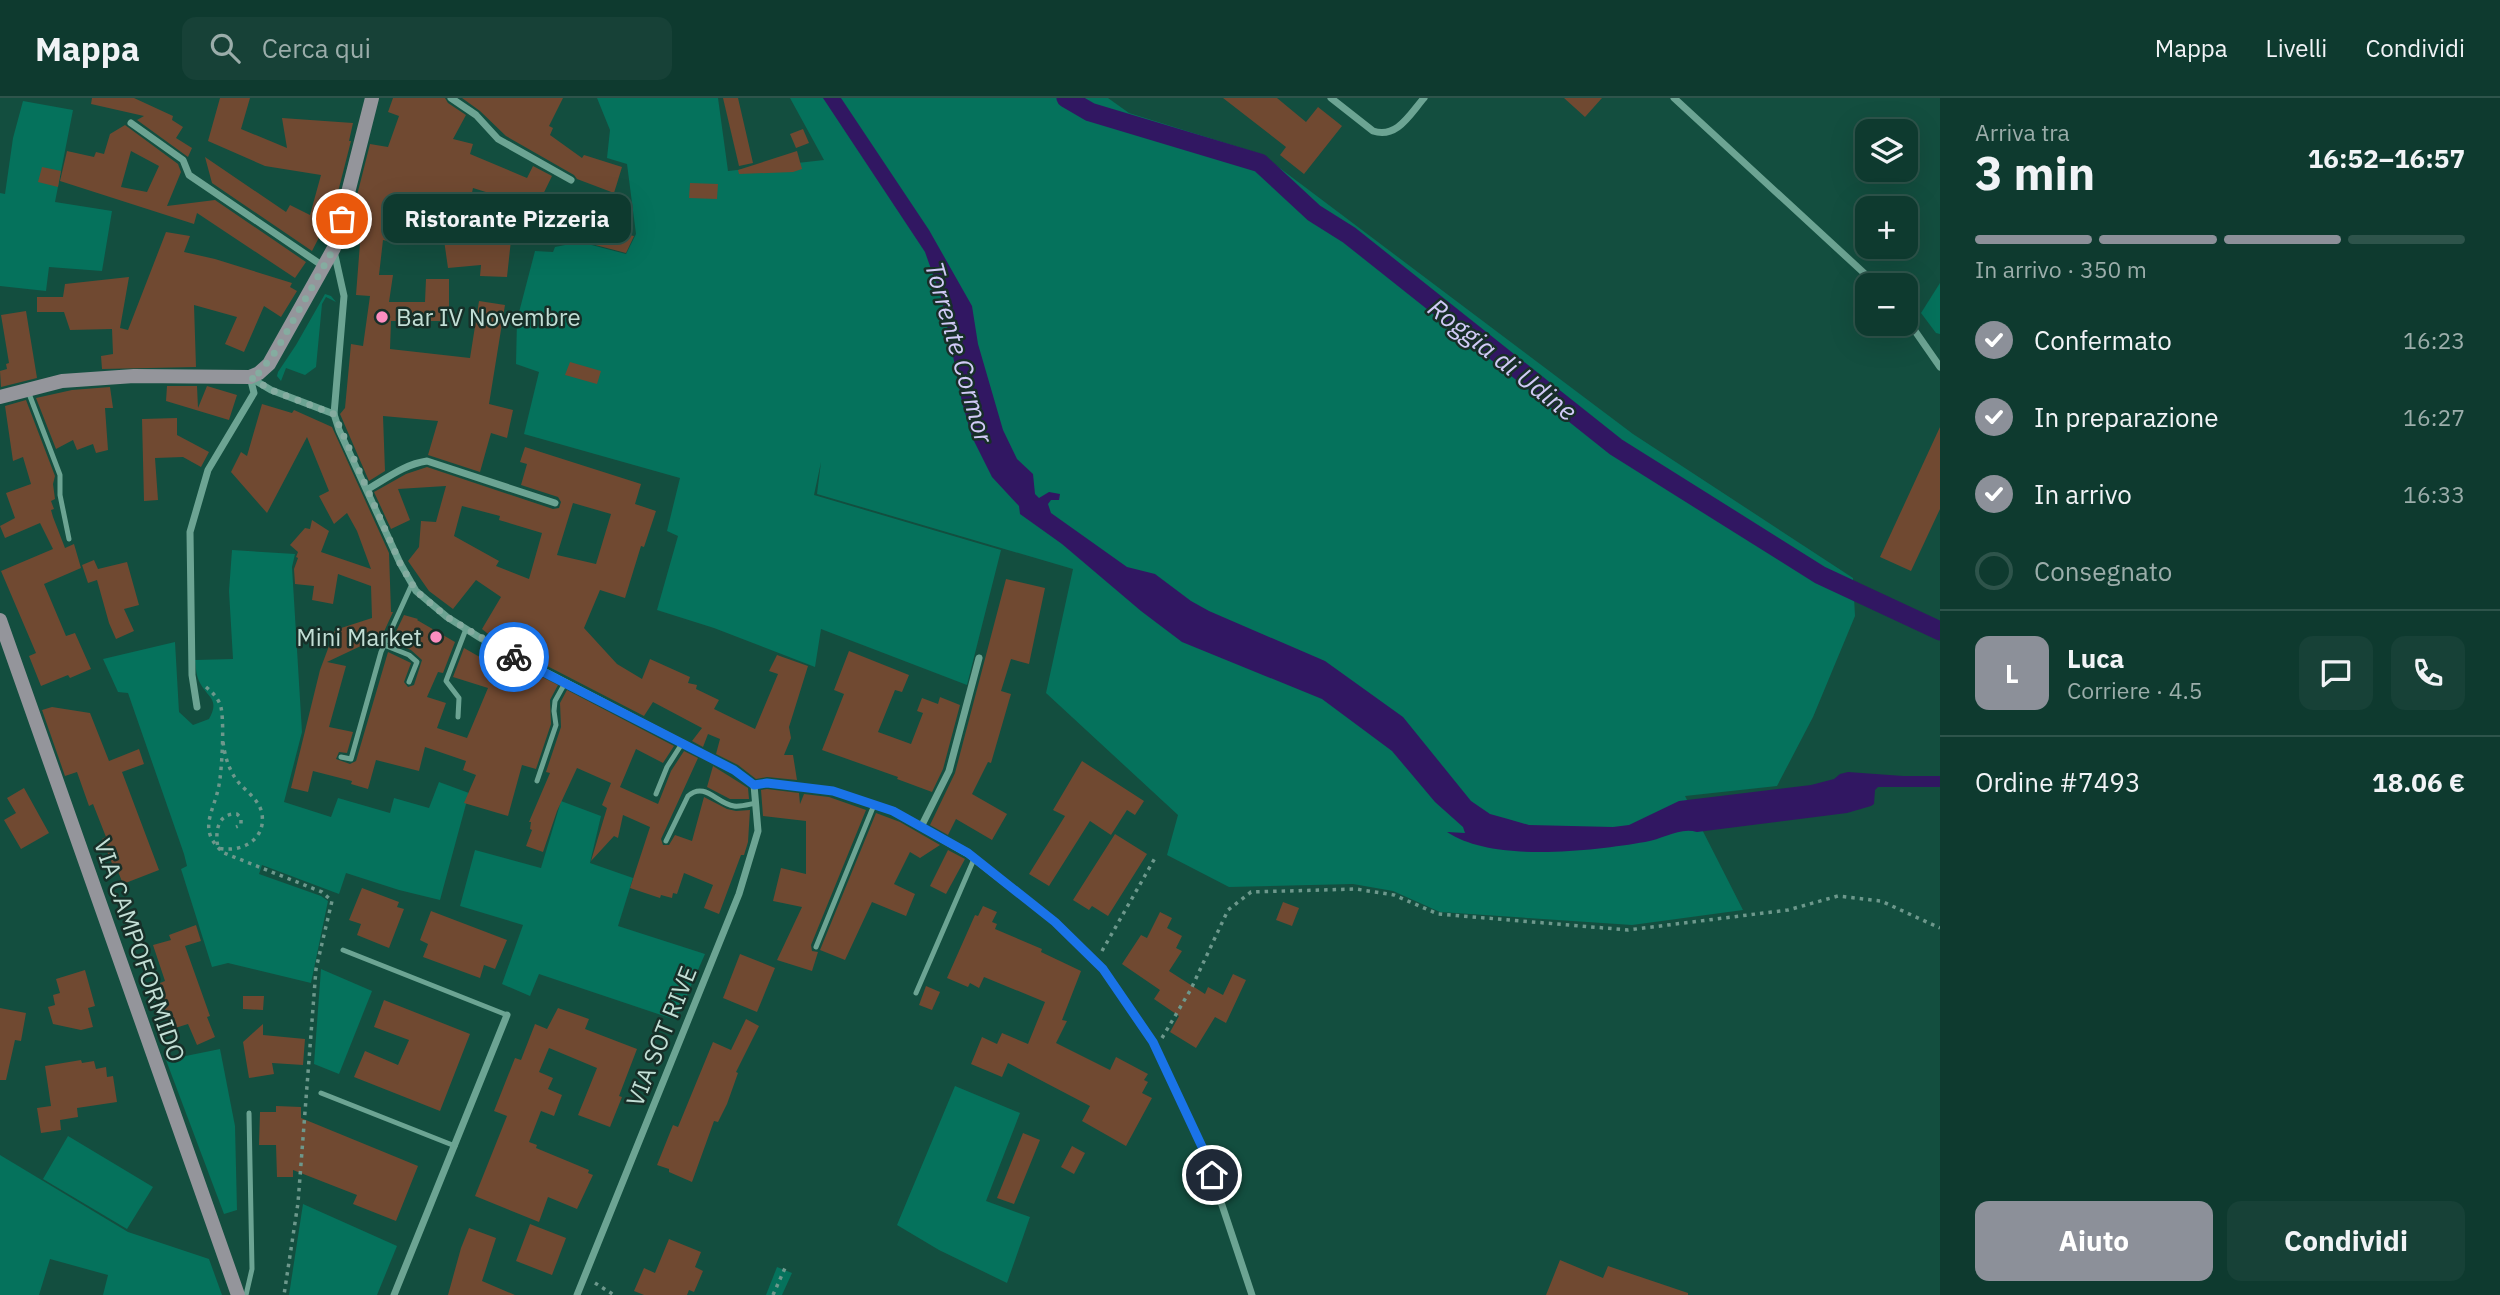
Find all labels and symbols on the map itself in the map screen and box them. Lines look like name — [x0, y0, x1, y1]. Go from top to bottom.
pin — [312, 189, 372, 249]
callout: Ristorante Pizzeria — [384, 194, 632, 244]
water label: Torrente Cormor — [918, 258, 1002, 448]
water label: Roggia di Udine — [1422, 290, 1584, 428]
place label: Bar IV Novembre — [396, 301, 581, 333]
marker: Bar IV Novembre — [374, 309, 390, 325]
place label: Mini Market — [296, 621, 422, 653]
courier — [479, 622, 549, 692]
marker: Mini Market — [428, 629, 444, 645]
street label: VIA CAMPOFORMIDO — [87, 834, 193, 1066]
street label: VIA SOT RIVE — [618, 961, 704, 1111]
pin — [1182, 1145, 1242, 1205]

